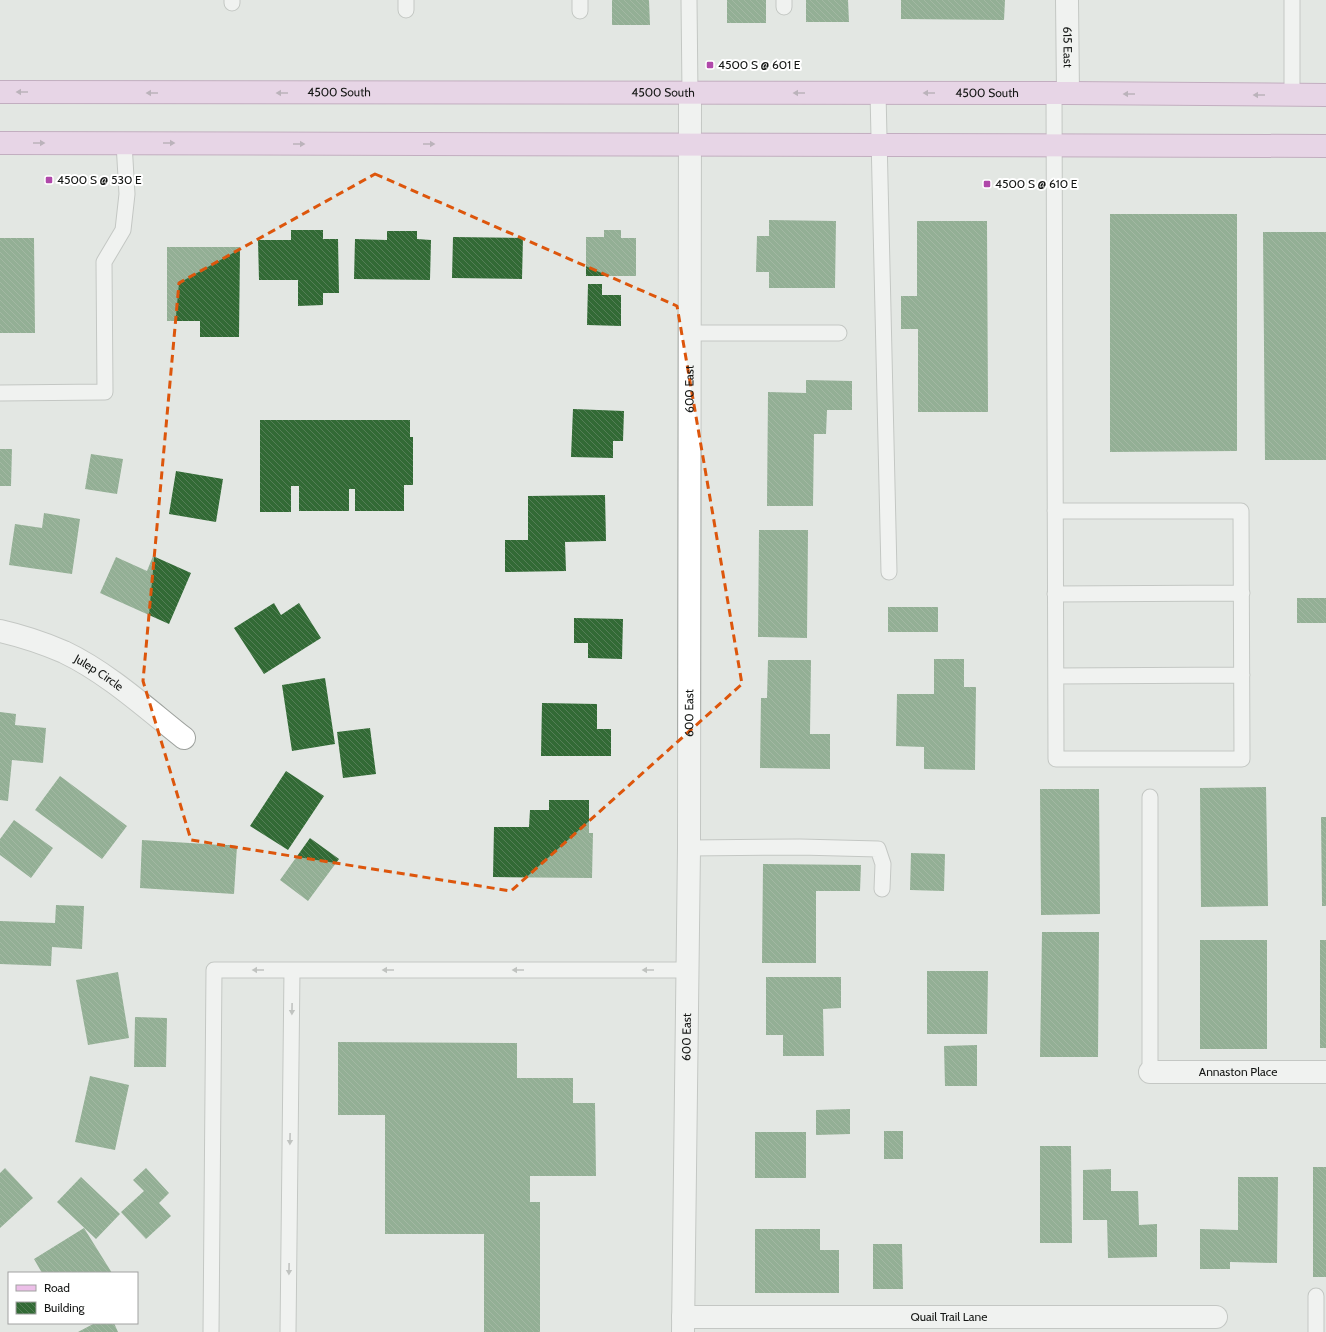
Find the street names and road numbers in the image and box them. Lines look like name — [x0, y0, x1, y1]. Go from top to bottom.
street label: 615 East — [1060, 26, 1076, 68]
street label: 4500 South — [307, 84, 371, 99]
street label: 4500 South — [631, 85, 695, 100]
street label: 4500 South — [955, 85, 1019, 100]
street label: 600 East — [682, 365, 697, 413]
street label: Julep Circle — [71, 650, 127, 694]
street label: 600 East — [681, 689, 696, 737]
street label: 600 East — [678, 1013, 694, 1061]
street label: Annaston Place — [1199, 1064, 1277, 1079]
street label: Quail Trail Lane — [911, 1309, 987, 1324]

